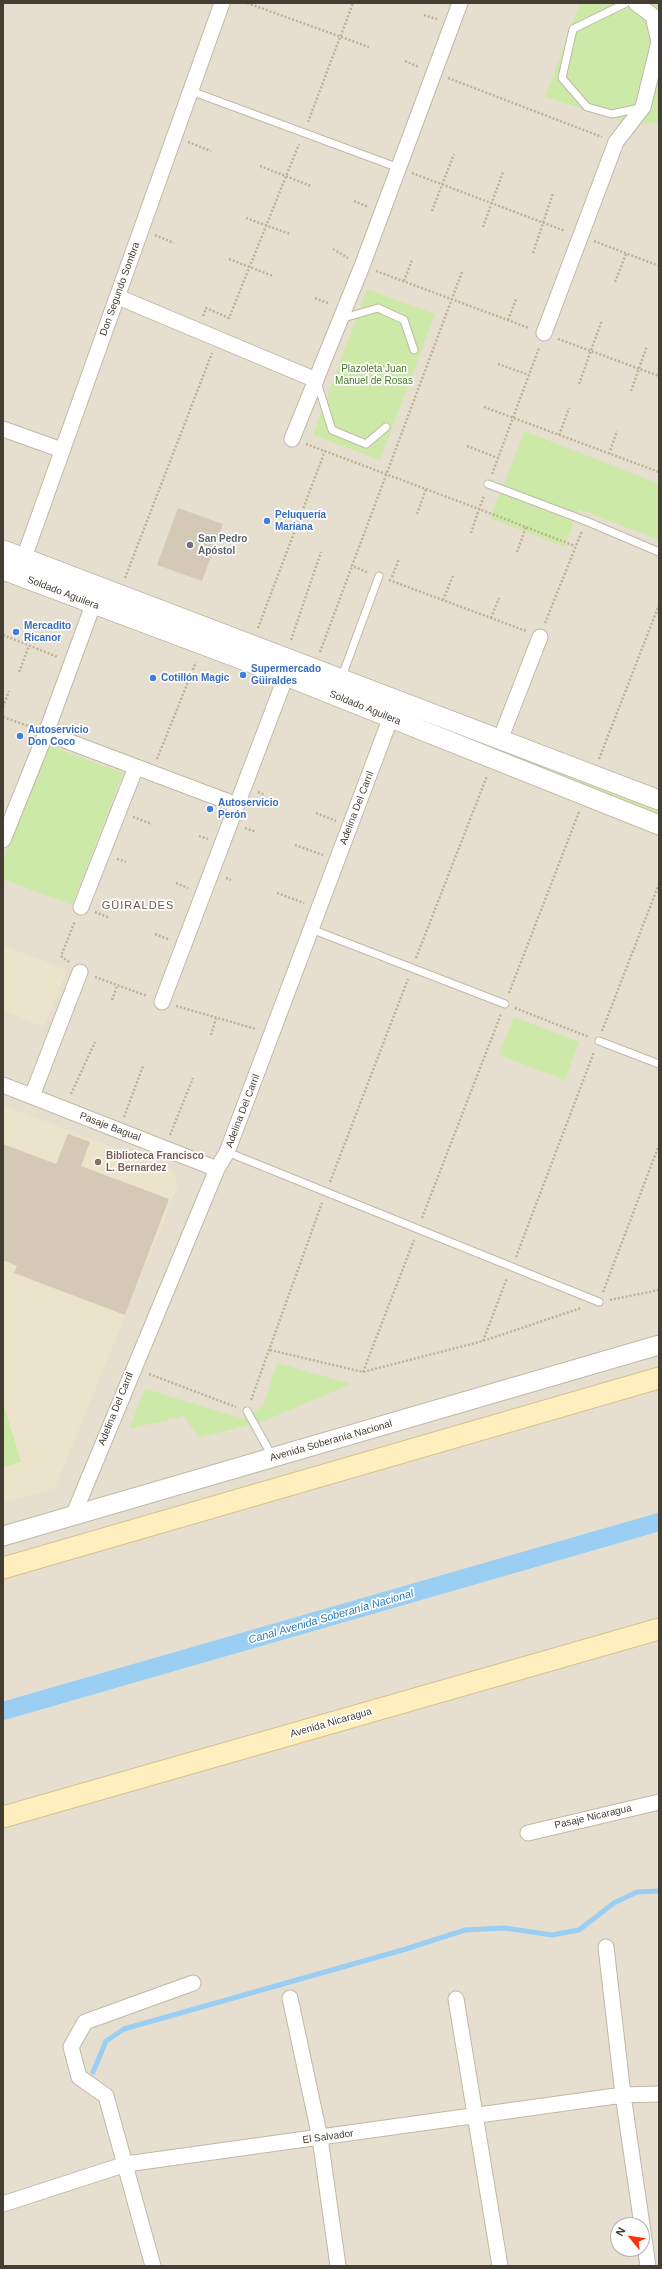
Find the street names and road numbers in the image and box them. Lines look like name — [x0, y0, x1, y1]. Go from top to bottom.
street label: Don Segundo Sombra — [97, 240, 143, 338]
street label: Soldado Aguilera — [25, 574, 101, 612]
street label: Soldado Aguilera — [327, 688, 403, 728]
street label: Adelina Del Carril — [337, 770, 377, 846]
street label: Adelina Del Carril — [223, 1073, 263, 1149]
street label: Pasaje Bagual — [78, 1110, 142, 1144]
street label: Adelina Del Carril — [96, 1371, 136, 1447]
street label: Avenida Soberanía Nacional — [269, 1418, 393, 1464]
street label: Avenida Nicaragua — [289, 1706, 373, 1740]
street label: Pasaje Nicaragua — [553, 1802, 633, 1832]
street label: El Salvador — [302, 2127, 354, 2147]

